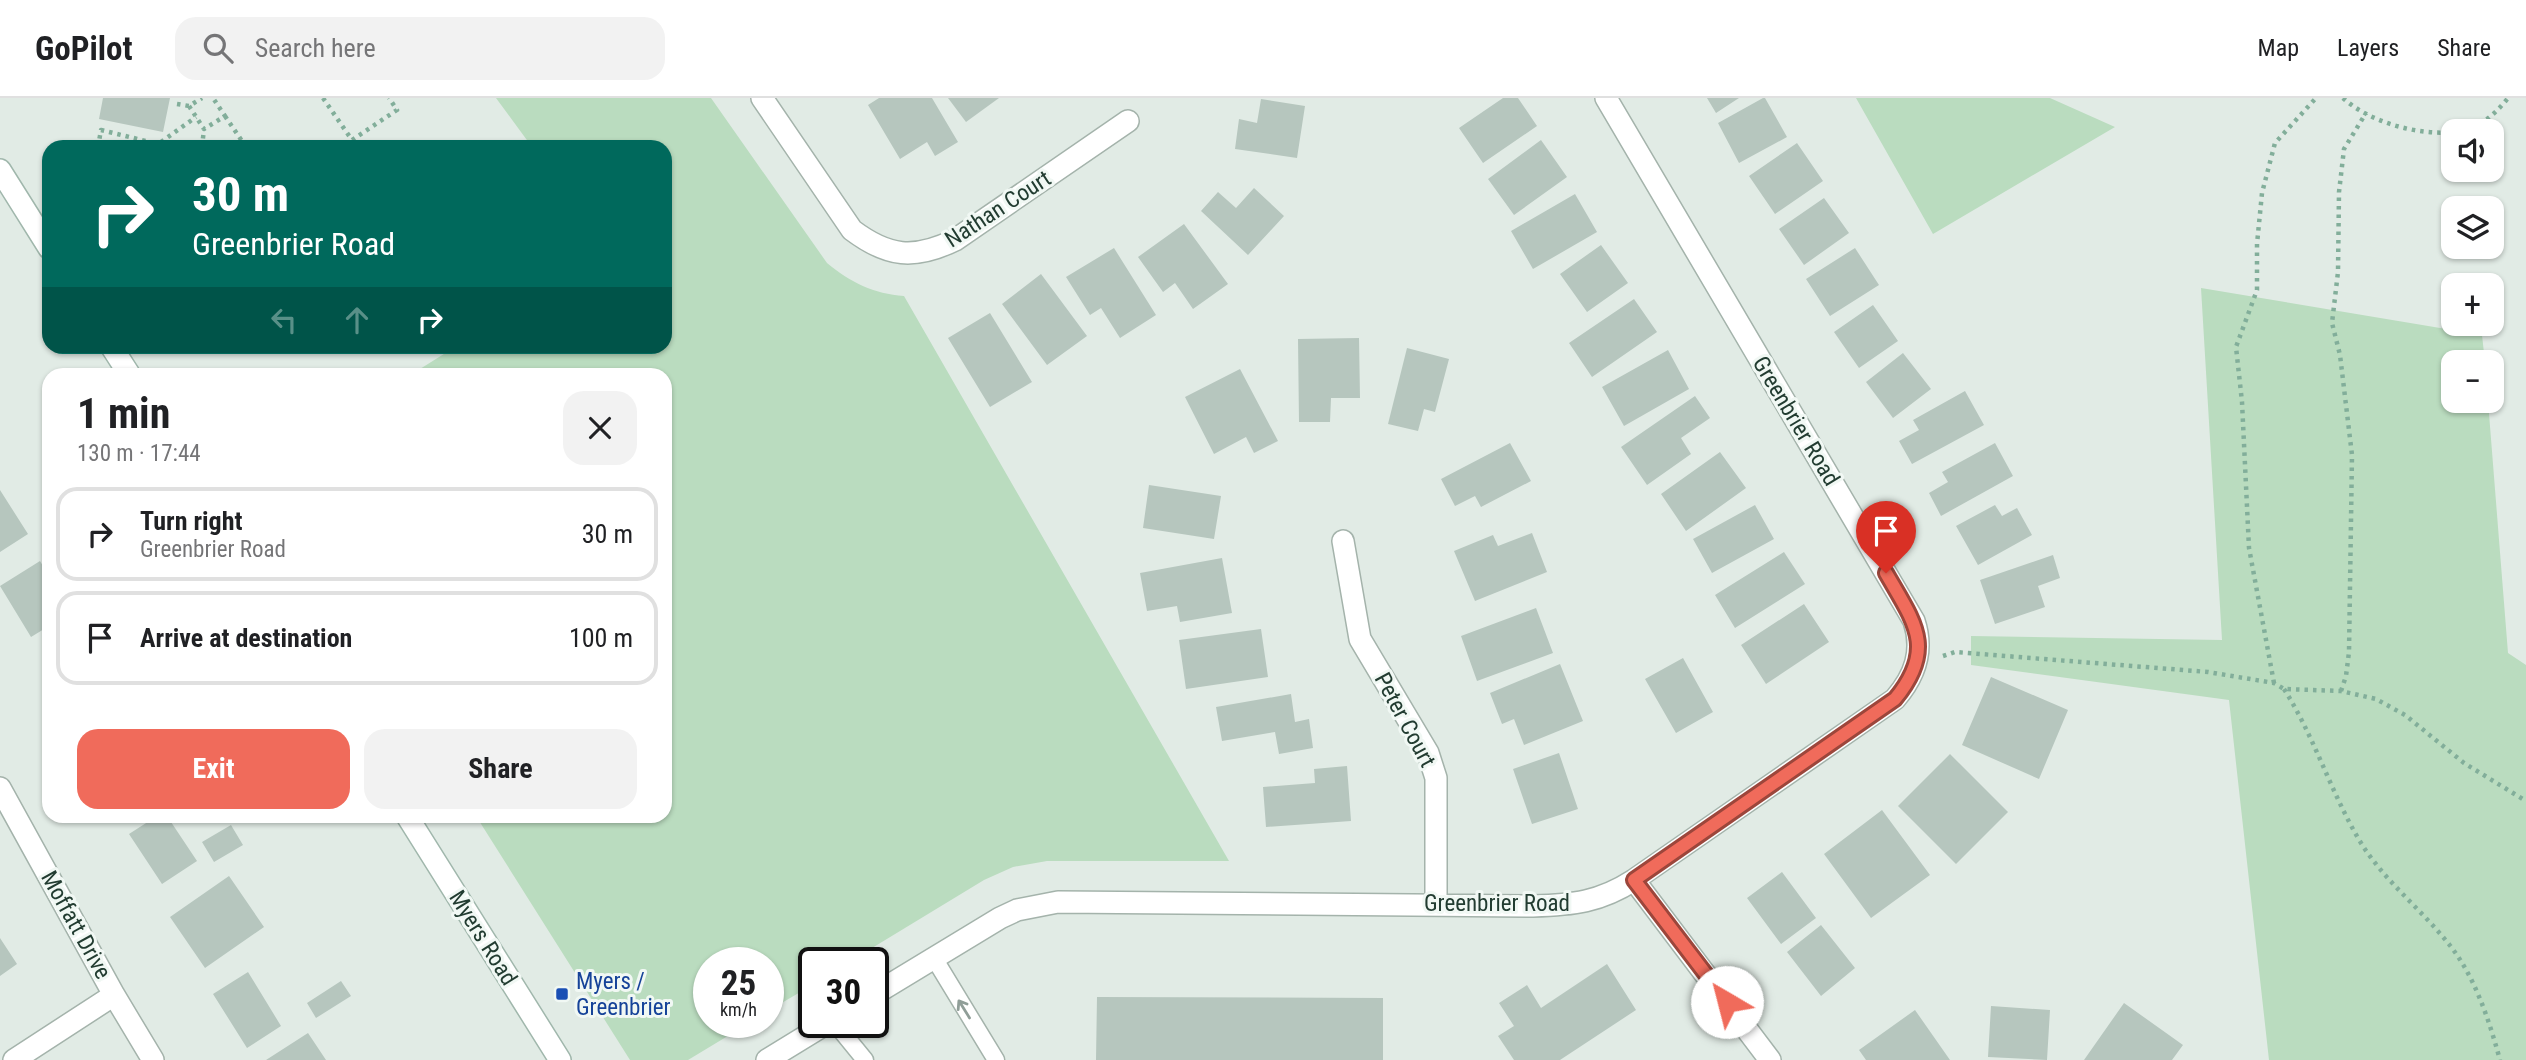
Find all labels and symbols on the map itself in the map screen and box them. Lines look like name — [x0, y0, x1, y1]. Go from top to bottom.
street label: Nathan Court — [940, 165, 1056, 253]
street label: Greenbrier Road — [1747, 351, 1845, 491]
pin — [1856, 501, 1916, 573]
street label: Peter Court — [1369, 668, 1441, 772]
street label: Moffatt Drive — [35, 866, 117, 984]
street label: Myers Road — [443, 886, 523, 990]
street label: Greenbrier Road — [1424, 890, 1570, 917]
speed limit sign: 30 — [798, 947, 889, 1038]
position arrow — [1690, 965, 1764, 1039]
place label: Myers / Greenbrier — [576, 968, 671, 1021]
marker: Myers / Greenbrier — [554, 986, 570, 1002]
one-way arrow — [957, 1000, 971, 1020]

